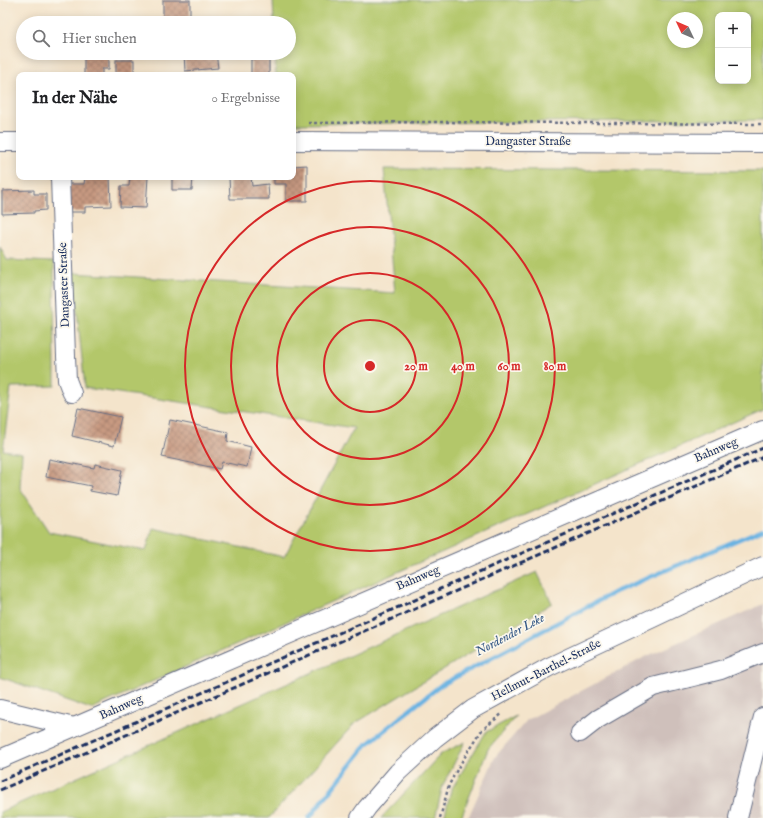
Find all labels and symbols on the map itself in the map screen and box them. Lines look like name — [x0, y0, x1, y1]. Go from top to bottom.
north arrow — [667, 12, 703, 48]
street label: Dangaster Straße — [485, 134, 571, 149]
street label: Dangaster Straße — [55, 242, 73, 328]
centre of rings — [363, 359, 377, 373]
text: 20 m — [404, 359, 428, 374]
text: 40 m — [451, 359, 476, 374]
text: 60 m — [498, 359, 521, 374]
text: 80 m — [544, 359, 567, 374]
street label: Bahnweg — [692, 434, 740, 466]
street label: Bahnweg — [394, 562, 442, 594]
water label: Nordender Leke — [472, 609, 548, 660]
street label: Hellmut-Barthel-Straße — [489, 636, 604, 704]
street label: Bahnweg — [97, 691, 145, 723]

